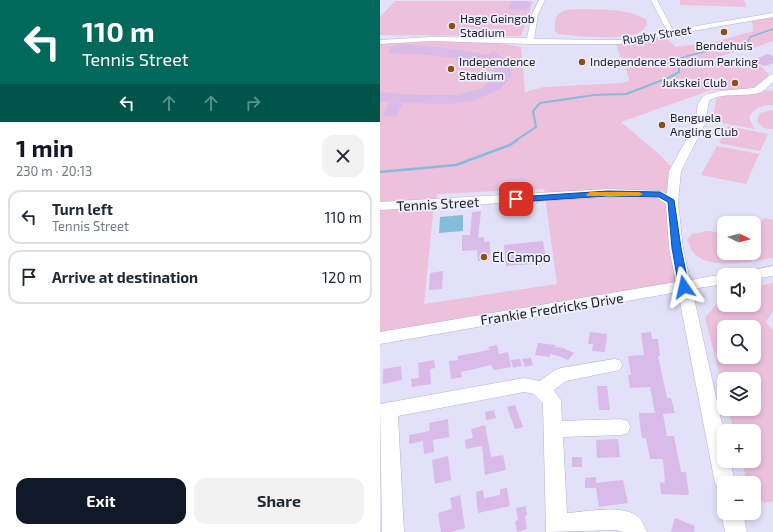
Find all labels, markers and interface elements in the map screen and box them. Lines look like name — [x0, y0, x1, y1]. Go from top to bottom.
place label: Hage Geingob Stadium — [460, 11, 535, 39]
text: 110 m — [82, 14, 155, 48]
icon: left — [16, 16, 68, 68]
marker: Hage Geingob Stadium — [447, 21, 457, 31]
street label: Rugby Street — [621, 22, 693, 46]
marker: Bendehuis — [719, 27, 729, 37]
place label: Bendehuis — [695, 38, 753, 52]
text: Tennis Street — [82, 48, 189, 70]
place label: Independence Stadium — [459, 54, 535, 82]
place label: Independence Stadium Parking — [590, 54, 758, 68]
marker: Independence Stadium Parking — [577, 57, 587, 67]
marker: Independence Stadium — [446, 64, 456, 74]
place label: Jukskei Club — [662, 75, 727, 89]
marker: Jukskei Club — [730, 78, 740, 88]
icon: left — [116, 92, 138, 114]
icon: ahead — [158, 92, 180, 114]
icon: ahead — [200, 92, 222, 114]
icon: right — [242, 92, 264, 114]
place label: Benguela Angling Club — [670, 110, 738, 138]
marker: Benguela Angling Club — [657, 120, 667, 130]
text: 1 min — [16, 133, 74, 162]
button: close — [322, 135, 364, 177]
text: 230 m · 20:13 — [16, 163, 92, 179]
pin — [499, 182, 533, 216]
icon: arrive — [505, 188, 527, 210]
street label: Tennis Street — [396, 193, 480, 214]
text: Turn left — [52, 200, 113, 218]
icon: left — [18, 206, 40, 228]
text: 110 m — [325, 208, 362, 226]
north arrow — [717, 216, 761, 260]
map controls — [717, 216, 761, 520]
text: Tennis Street — [52, 218, 129, 234]
place label: El Campo — [492, 248, 551, 265]
marker: El Campo — [479, 252, 489, 262]
icon: arrive — [18, 266, 40, 288]
position arrow — [663, 266, 705, 308]
text: Arrive at destination — [52, 268, 198, 286]
text: 120 m — [322, 268, 362, 286]
button: sound — [717, 268, 761, 312]
street label: Frankie Fredricks Drive — [479, 289, 625, 328]
button: search — [717, 320, 761, 364]
button: layers — [717, 372, 761, 416]
button: + — [717, 424, 761, 468]
button: − — [717, 476, 761, 520]
button: Exit — [16, 478, 186, 524]
button: Share — [194, 478, 364, 524]

